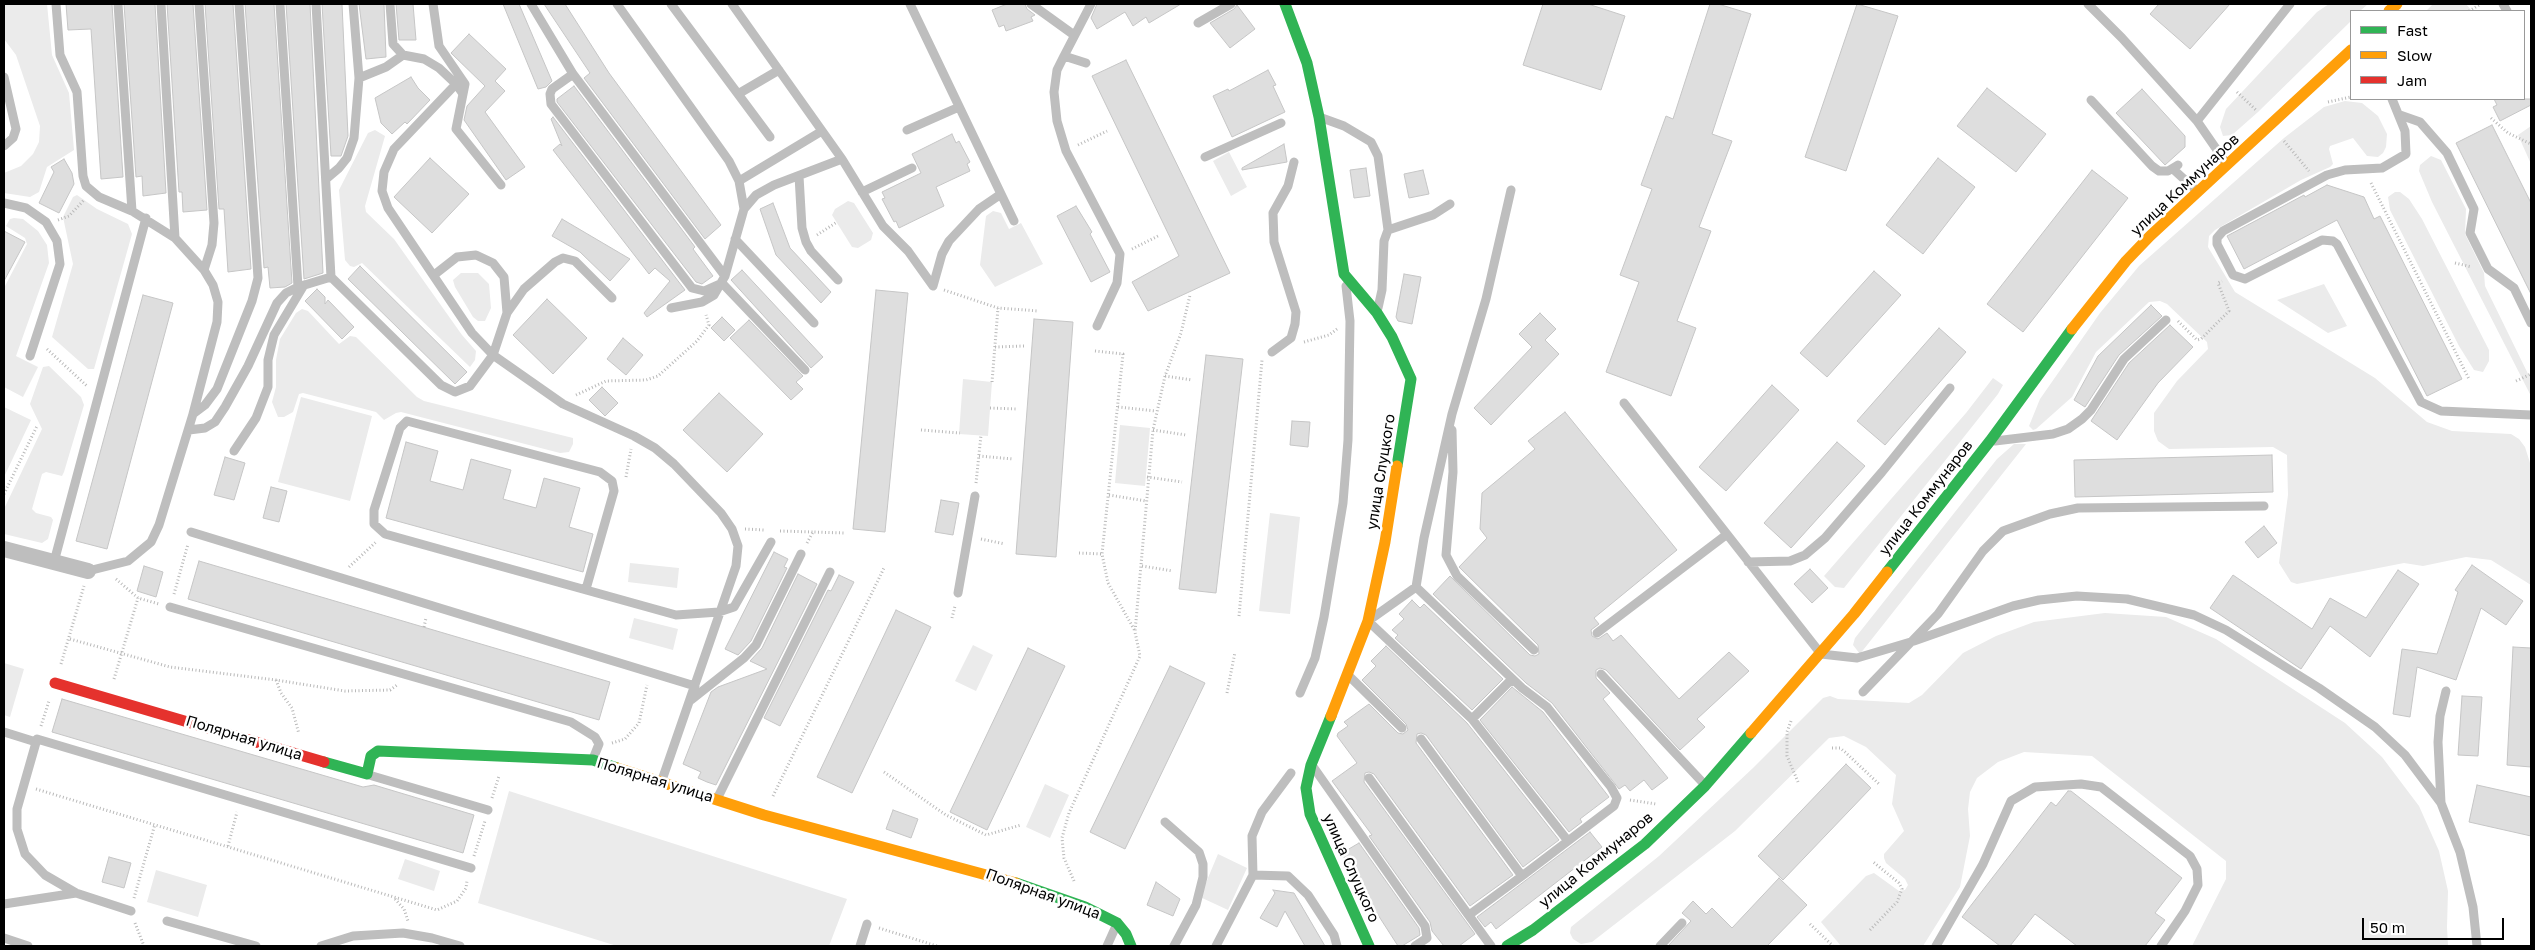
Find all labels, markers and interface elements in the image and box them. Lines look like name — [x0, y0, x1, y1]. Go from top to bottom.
legend — [2350, 10, 2525, 100]
text: Fast — [2397, 21, 2428, 39]
text: Slow — [2397, 46, 2432, 64]
text: Jam — [2397, 71, 2427, 89]
street label: улица Коммунаров — [2127, 130, 2243, 240]
street label: улица Слуцкого — [1363, 413, 1399, 531]
street label: улица Коммунаров — [1875, 437, 1977, 559]
street label: Полярная улица — [184, 712, 304, 764]
street label: Полярная улица — [595, 754, 715, 806]
street label: улица Коммунаров — [1535, 809, 1657, 911]
street label: улица Слуцкого — [1319, 811, 1383, 925]
street label: Полярная улица — [983, 865, 1103, 923]
scale bar — [2365, 908, 2508, 940]
text: 50 m — [2370, 918, 2405, 936]

